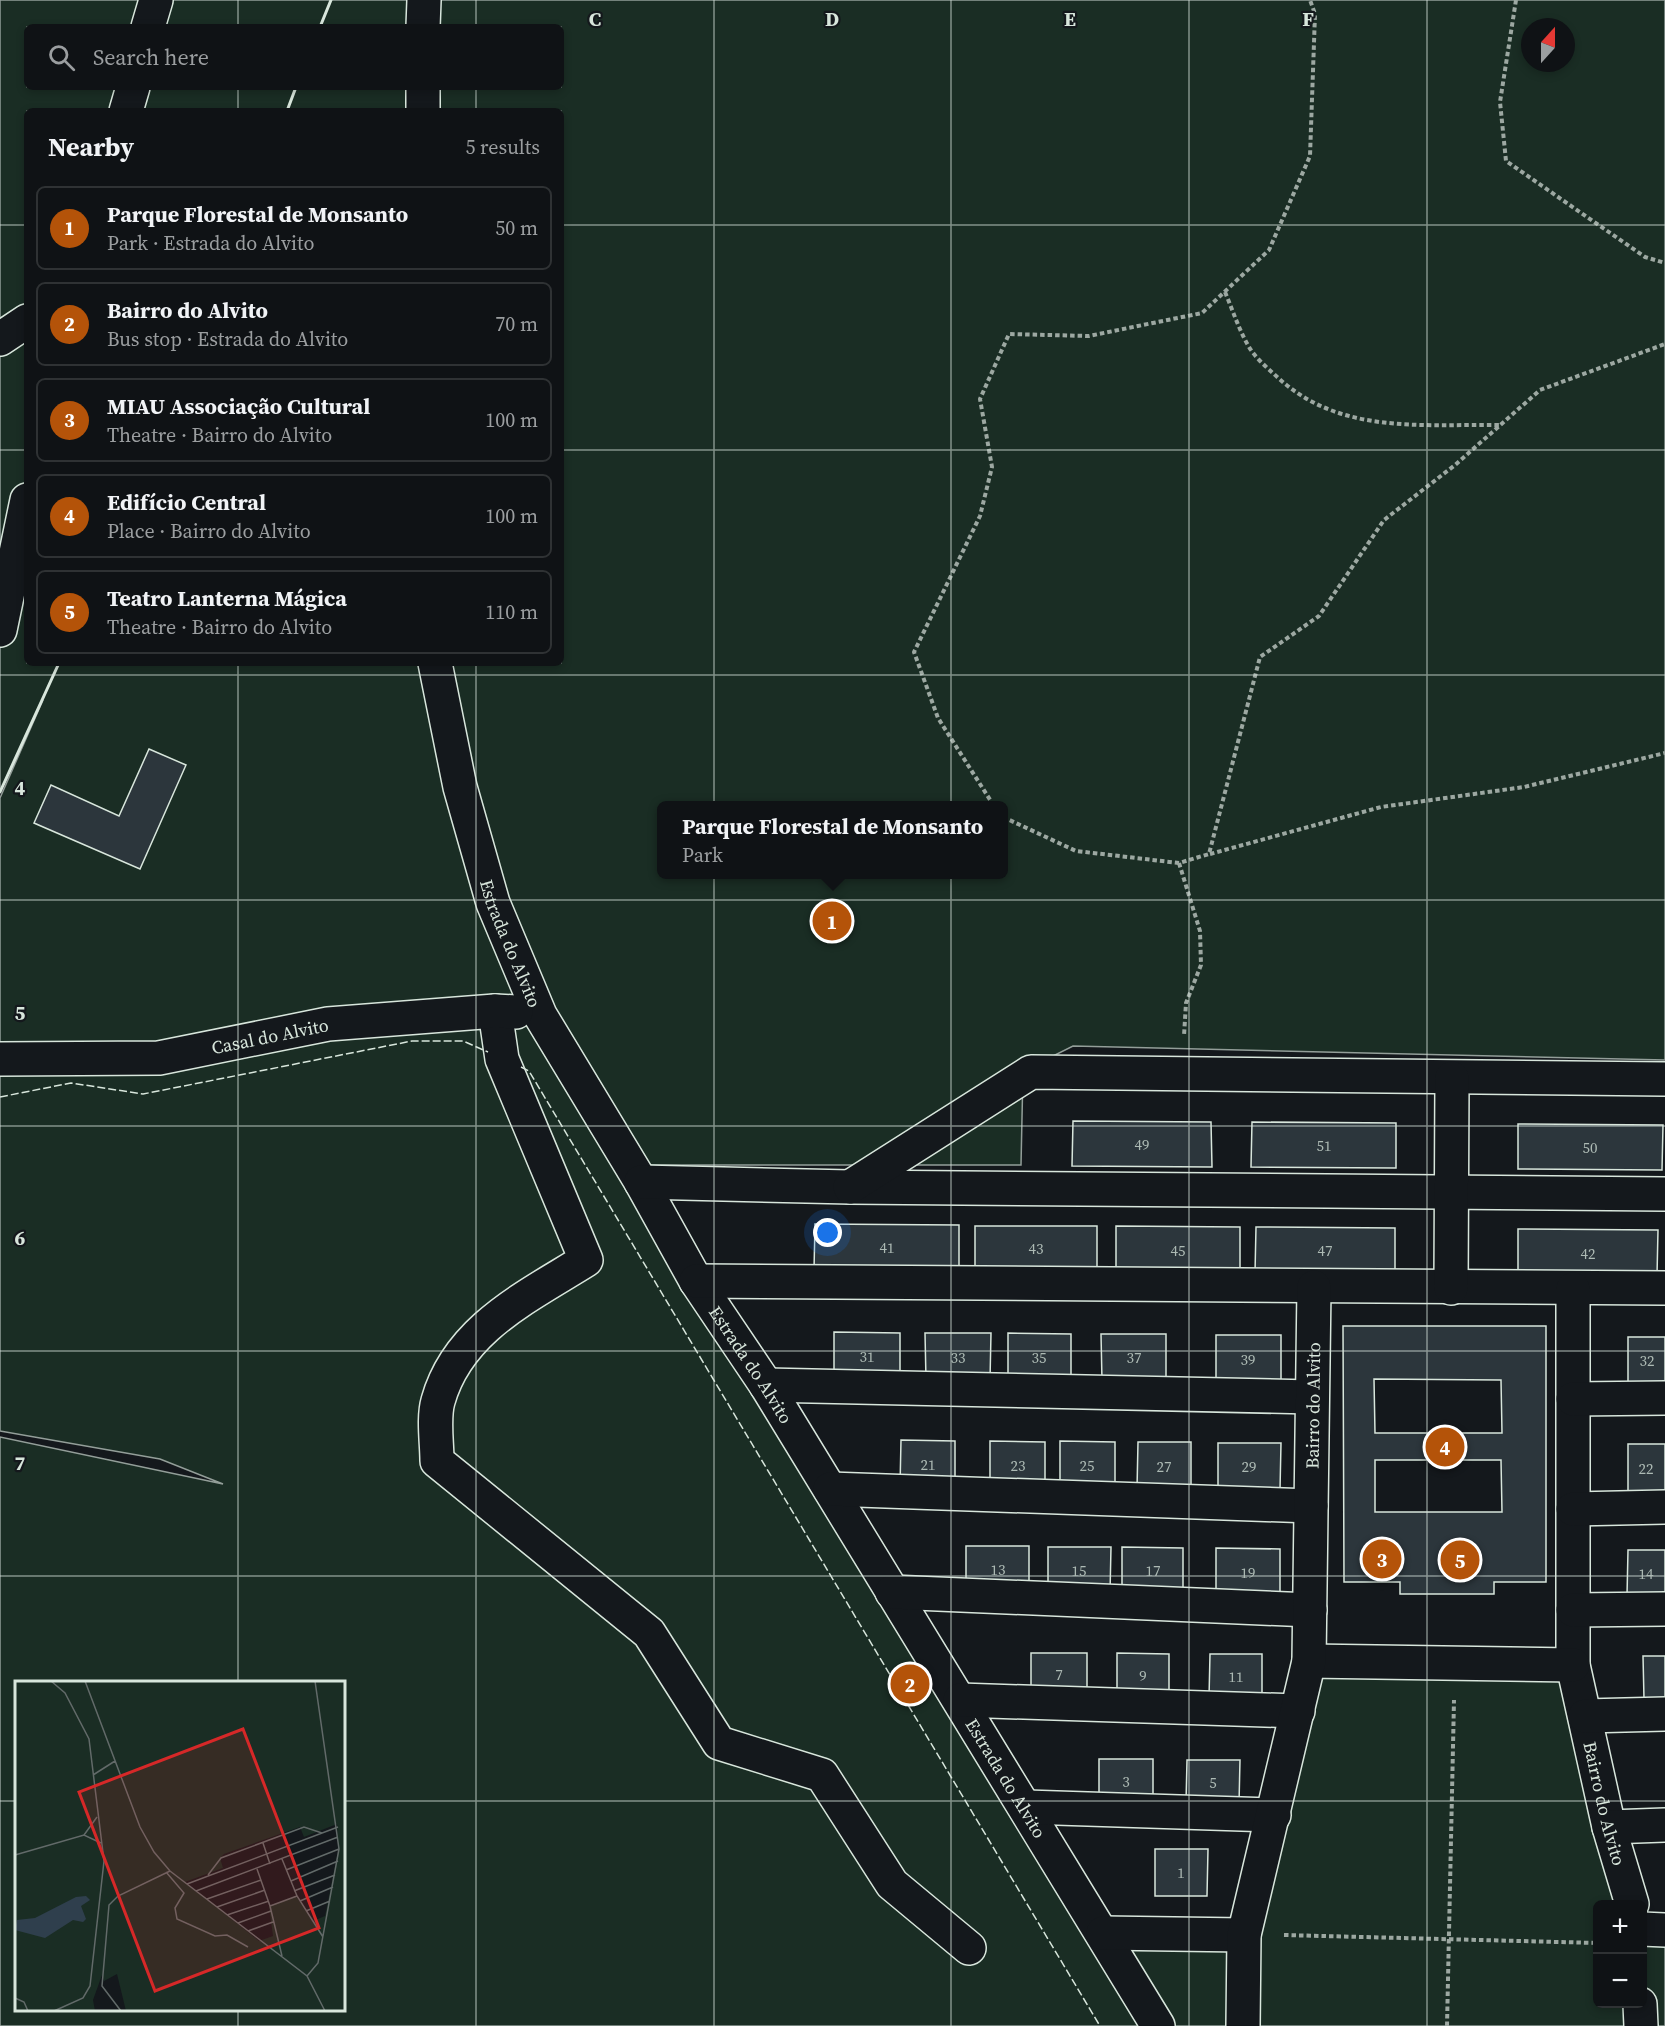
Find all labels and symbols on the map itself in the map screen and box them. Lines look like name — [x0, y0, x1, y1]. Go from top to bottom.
text: C — [589, 5, 601, 33]
text: D — [825, 5, 839, 33]
text: E — [1064, 5, 1076, 33]
text: F — [1302, 5, 1314, 33]
north arrow — [1521, 18, 1575, 72]
text: 4 — [15, 774, 26, 802]
street label: Estrada do Alvito — [474, 876, 548, 1011]
pin: 1 — [812, 898, 852, 944]
text: 5 — [15, 999, 26, 1027]
street label: Casal do Alvito — [209, 1012, 331, 1060]
house number: 49 — [1134, 1134, 1150, 1155]
house number: 51 — [1316, 1135, 1332, 1156]
house number: 50 — [1582, 1137, 1598, 1158]
your location — [813, 1218, 842, 1247]
text: 6 — [15, 1224, 26, 1252]
house number: 41 — [879, 1237, 895, 1258]
house number: 43 — [1028, 1238, 1044, 1259]
house number: 45 — [1170, 1240, 1186, 1261]
house number: 47 — [1317, 1240, 1333, 1261]
house number: 42 — [1580, 1243, 1596, 1264]
street label: Estrada do Alvito — [703, 1301, 799, 1428]
street label: Bairro do Alvito — [1299, 1342, 1326, 1469]
house number: 31 — [859, 1346, 875, 1367]
house number: 33 — [950, 1347, 966, 1368]
house number: 35 — [1031, 1347, 1047, 1368]
house number: 37 — [1126, 1347, 1142, 1368]
house number: 39 — [1240, 1349, 1256, 1370]
house number: 32 — [1639, 1350, 1655, 1371]
pin: 4 — [1426, 1424, 1464, 1470]
text: 7 — [15, 1449, 26, 1477]
house number: 21 — [920, 1454, 936, 1475]
house number: 23 — [1010, 1455, 1026, 1476]
house number: 25 — [1079, 1455, 1095, 1476]
house number: 27 — [1156, 1456, 1172, 1477]
house number: 29 — [1241, 1456, 1257, 1477]
house number: 22 — [1638, 1458, 1654, 1479]
pin: 3 — [1362, 1536, 1402, 1582]
pin: 5 — [1440, 1538, 1480, 1582]
house number: 13 — [990, 1559, 1006, 1580]
house number: 15 — [1071, 1560, 1087, 1581]
house number: 17 — [1145, 1560, 1161, 1581]
house number: 19 — [1240, 1562, 1256, 1583]
house number: 14 — [1638, 1563, 1654, 1584]
pin: 2 — [890, 1662, 930, 1706]
house number: 7 — [1055, 1664, 1063, 1685]
house number: 9 — [1139, 1665, 1147, 1686]
house number: 11 — [1228, 1666, 1244, 1687]
inset map — [15, 1681, 345, 2011]
street label: Estrada do Alvito — [960, 1713, 1053, 1843]
street label: Bairro do Alvito — [1578, 1739, 1632, 1868]
house number: 3 — [1122, 1771, 1130, 1792]
house number: 5 — [1209, 1772, 1217, 1793]
house number: 1 — [1177, 1862, 1185, 1883]

